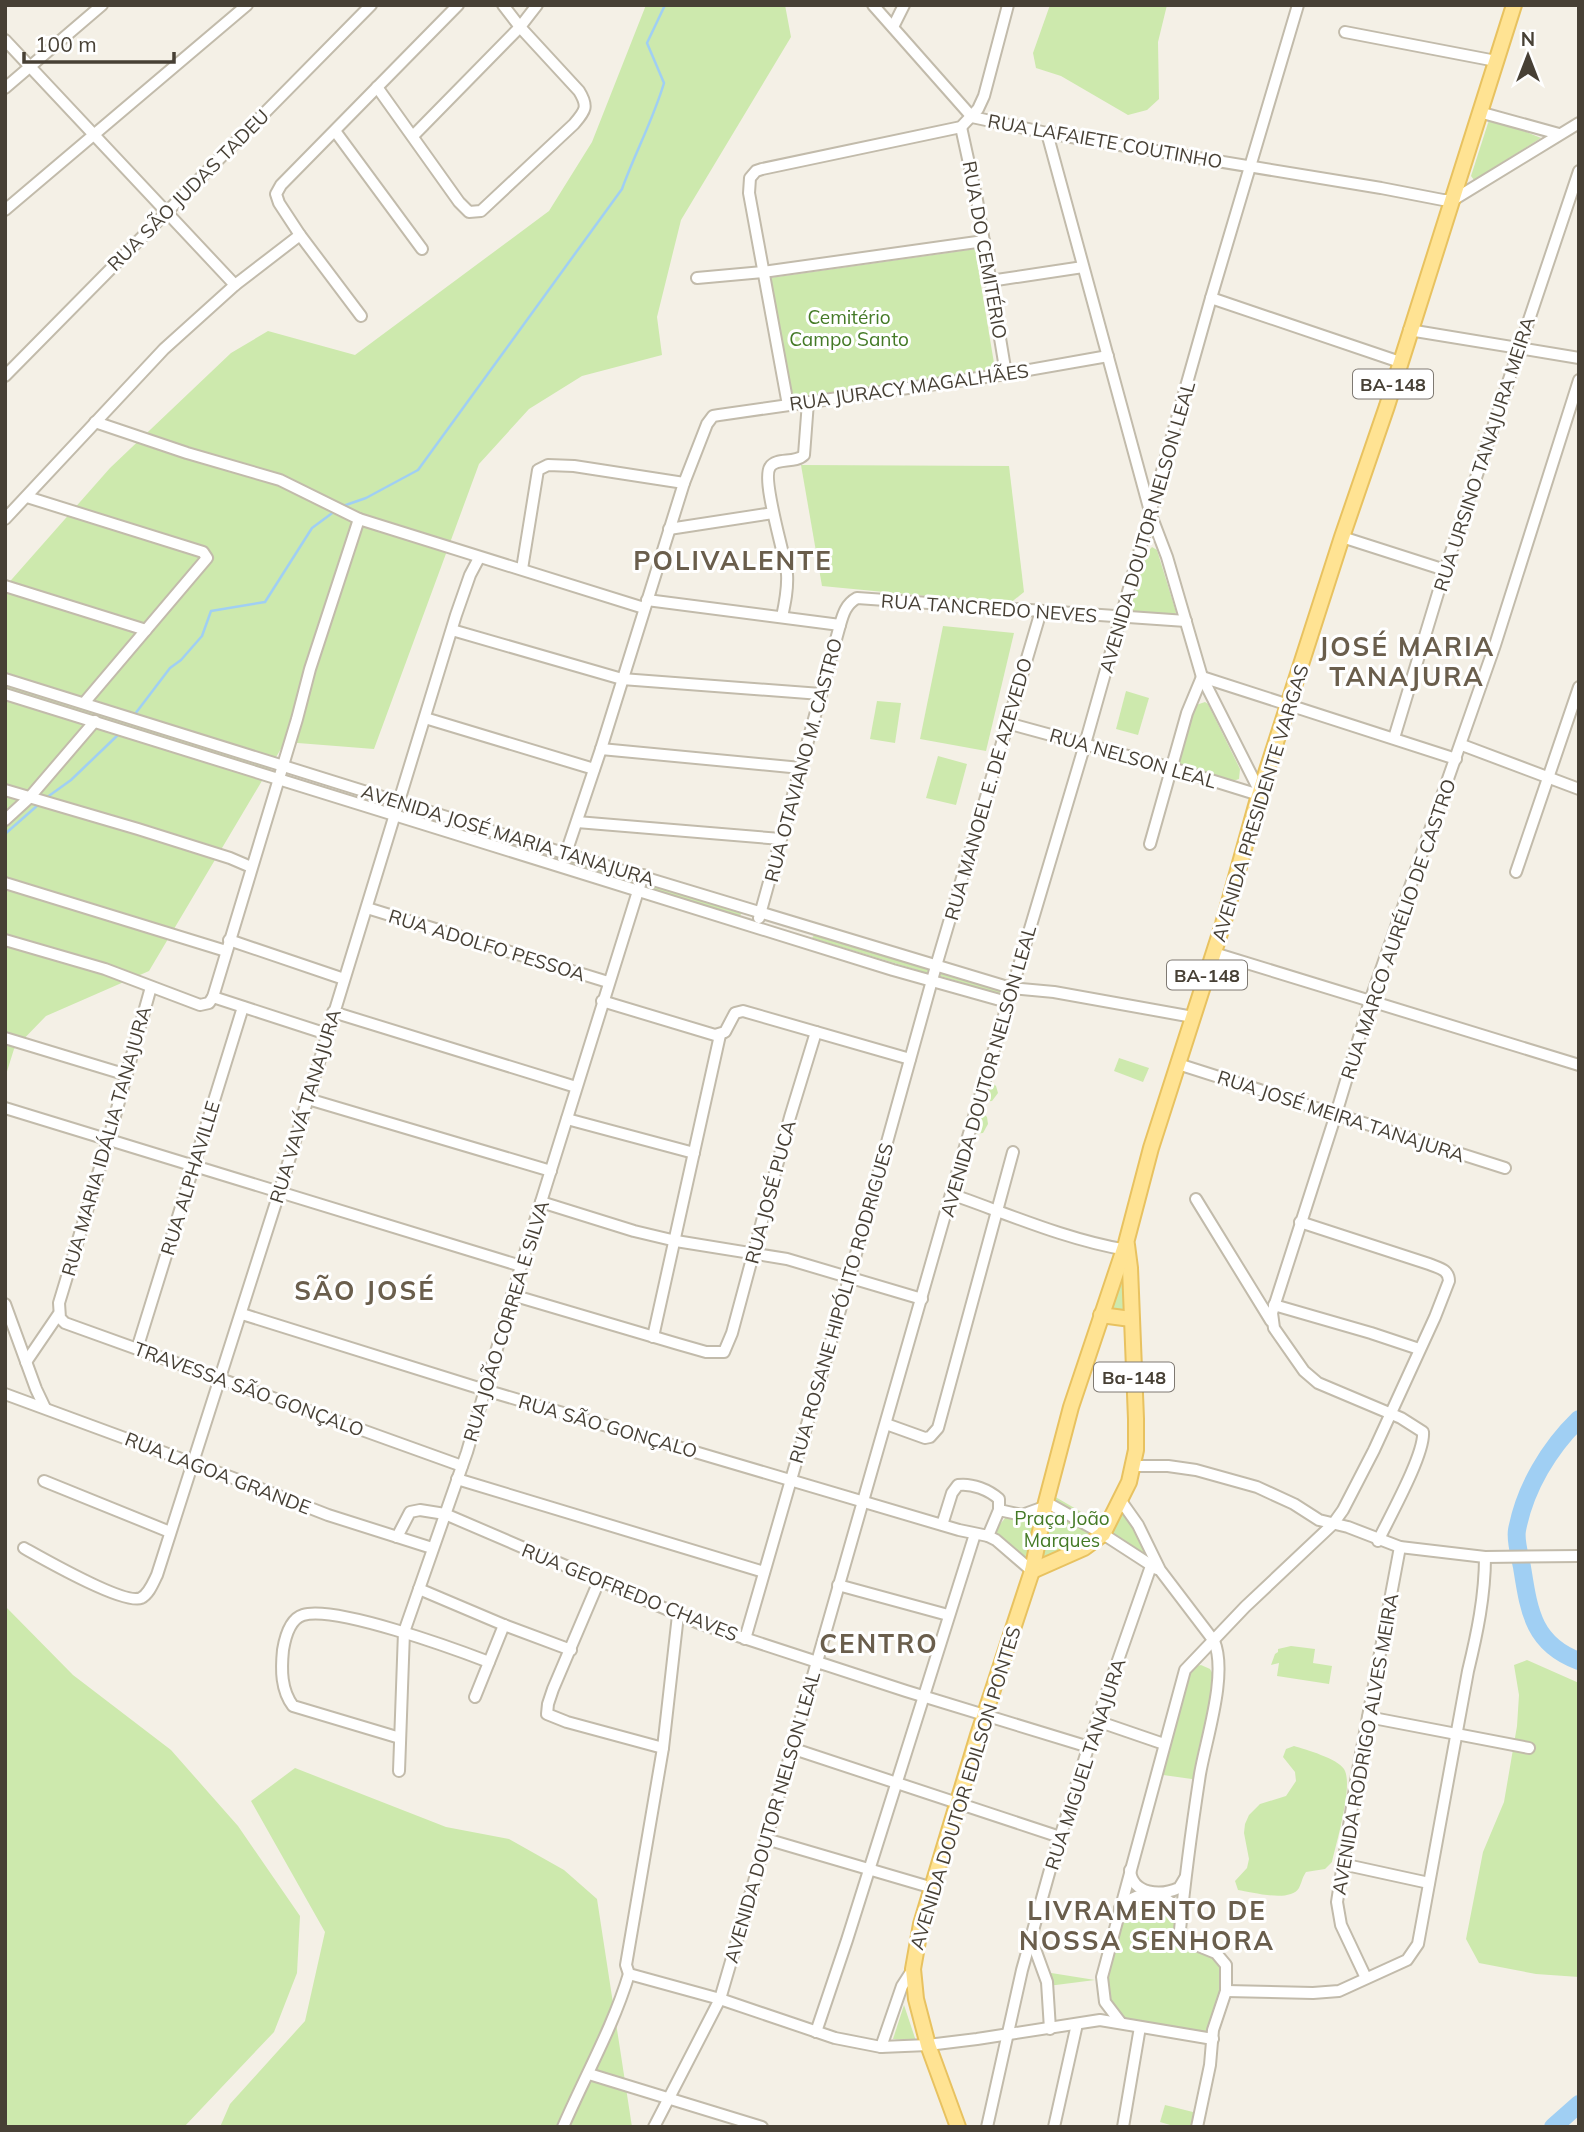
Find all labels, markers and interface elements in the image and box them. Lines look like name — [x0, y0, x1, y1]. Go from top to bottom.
scale bar — [24, 21, 175, 65]
north arrow — [1493, 21, 1563, 91]
text: N — [1521, 27, 1535, 51]
text: 100 m — [35, 31, 97, 57]
street label: RUA SÃO JUDAS TADEU — [102, 104, 274, 276]
street label: RUA LAFAIETE COUTINHO — [986, 109, 1224, 173]
street label: RUA DO CEMITÉRIO — [958, 159, 1012, 341]
park label: Cemitério Campo Santo — [789, 305, 909, 351]
street label: RUA URSINO TANAJURA MEIRA — [1428, 314, 1540, 594]
street label: RUA JURACY MAGALHÃES — [788, 358, 1030, 416]
road number: BA-148 — [1353, 370, 1433, 398]
street label: AVENIDA DOUTOR NELSON LEAL — [1094, 378, 1200, 676]
district label: POLIVALENTE — [633, 544, 833, 577]
street label: RUA TANCREDO NEVES — [880, 588, 1098, 628]
district label: JOSÉ MARIA TANAJURA — [1319, 630, 1495, 693]
street label: RUA OTAVIANO M. CASTRO — [759, 635, 847, 885]
street label: RUA MANOEL E. DE AZEVEDO — [939, 655, 1037, 923]
street label: AVENIDA PRESIDENTE VARGAS — [1206, 661, 1314, 945]
street label: RUA NELSON LEAL — [1047, 723, 1220, 793]
street label: RUA MARCO AURÉLIO DE CASTRO — [1335, 776, 1461, 1082]
street label: AVENIDA JOSÉ MARIA TANAJURA — [359, 779, 657, 891]
street label: RUA ADOLFO PESSOA — [386, 904, 588, 986]
street label: AVENIDA DOUTOR NELSON LEAL — [935, 922, 1041, 1220]
road number: BA-148 — [1167, 960, 1247, 990]
street label: RUA MARIA IDÁLIA TANAJURA — [56, 1003, 156, 1279]
street label: RUA VAVÁ TANAJURA — [264, 1006, 346, 1206]
street label: RUA JOSÉ MEIRA TANAJURA — [1214, 1065, 1468, 1167]
street label: RUA ALPHAVILLE — [155, 1098, 225, 1258]
street label: RUA JOSÉ PUCA — [739, 1118, 801, 1266]
street label: RUA ROSANE HIPÓLITO RODRIGUES — [784, 1140, 898, 1466]
street label: RUA JOÃO CORREA E SILVA — [458, 1198, 554, 1444]
district label: SÃO JOSÉ — [294, 1274, 436, 1307]
street label: TRAVESSA SÃO GONÇALO — [131, 1336, 367, 1442]
road number: Ba-148 — [1094, 1362, 1174, 1392]
street label: RUA SÃO GONÇALO — [516, 1389, 700, 1463]
street label: RUA LAGOA GRANDE — [122, 1426, 314, 1520]
park label: Praça João Marques — [1014, 1506, 1110, 1552]
street label: RUA GEOFREDO CHAVES — [518, 1538, 742, 1646]
street label: AVENIDA RODRIGO ALVES MEIRA — [1327, 1591, 1403, 1897]
street label: AVENIDA DOUTOR EDILSON PONTES — [904, 1623, 1026, 1953]
district label: CENTRO — [819, 1627, 939, 1660]
street label: RUA MIGUEL TANAJURA — [1039, 1655, 1131, 1873]
street label: AVENIDA DOUTOR NELSON LEAL — [719, 1668, 825, 1966]
district label: LIVRAMENTO DE NOSSA SENHORA — [1019, 1894, 1275, 1957]

